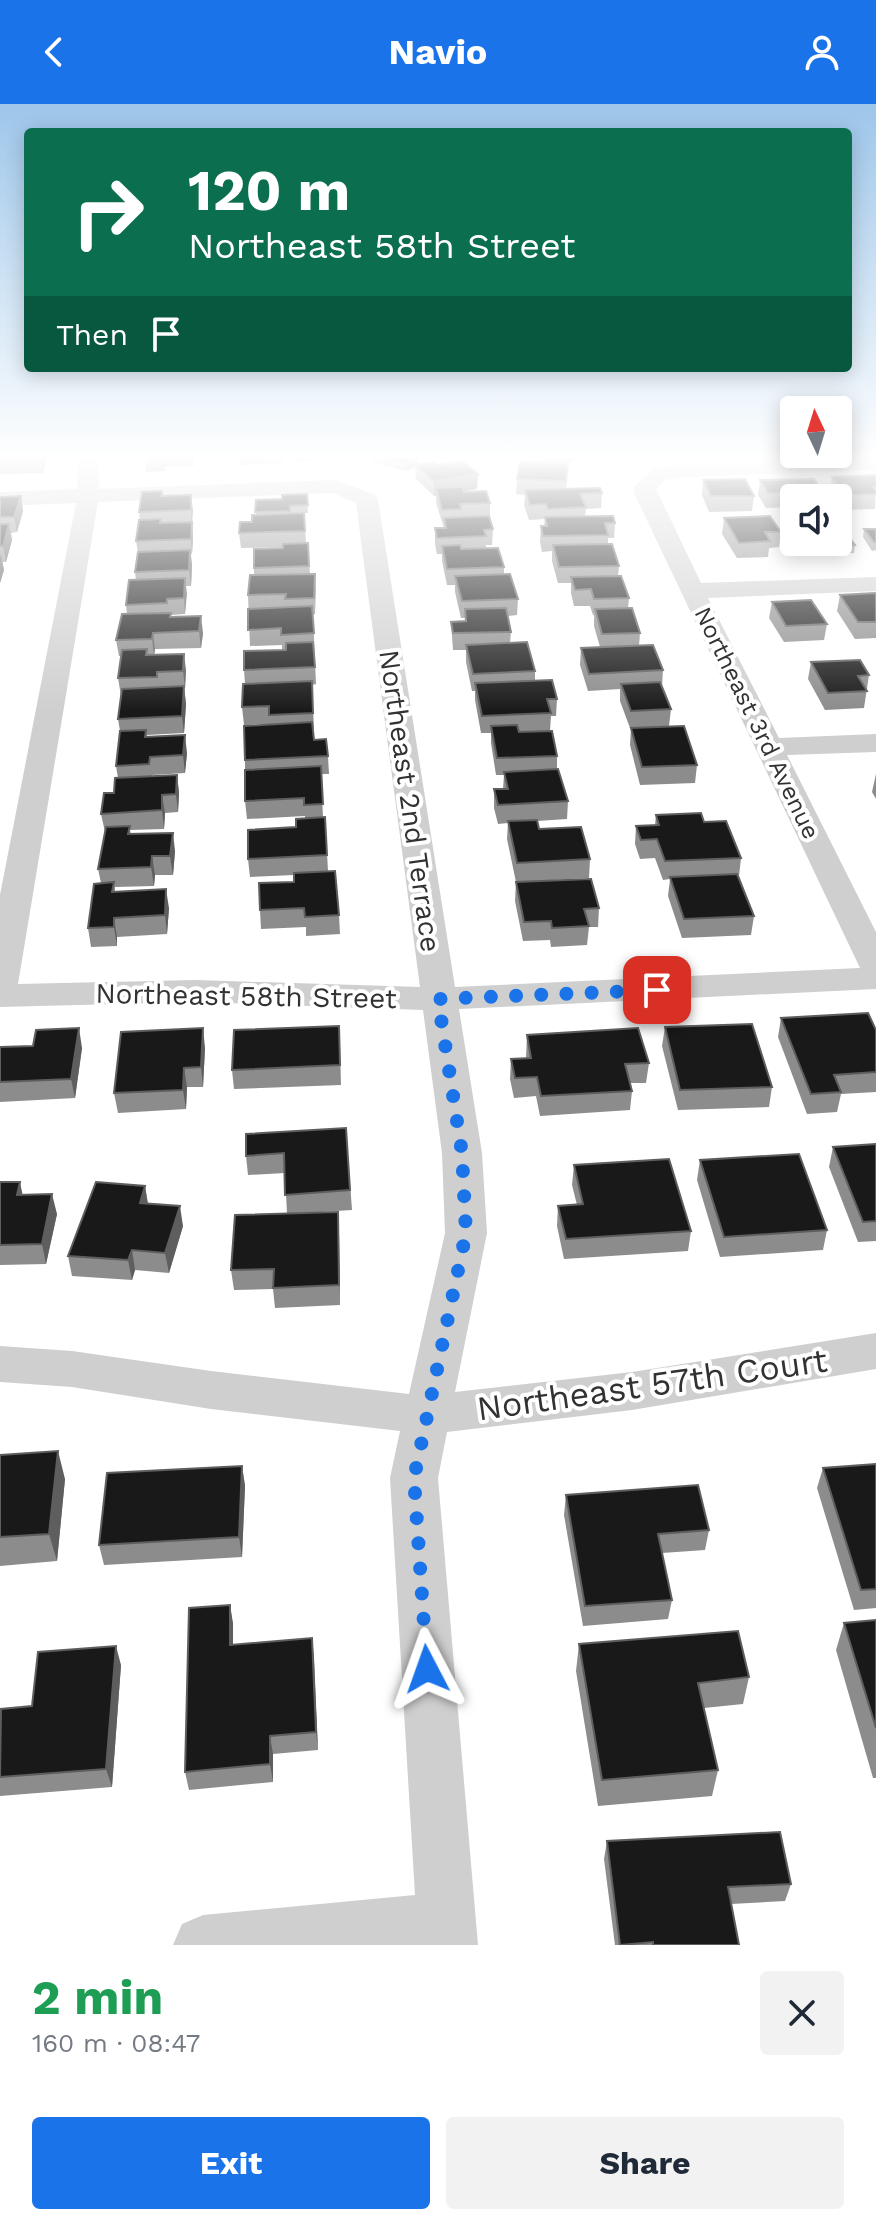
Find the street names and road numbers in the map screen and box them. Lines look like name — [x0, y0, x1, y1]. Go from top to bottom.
street label: Northeast 3rd Avenue — [689, 602, 825, 844]
street label: Northeast 2nd Terrace — [372, 648, 448, 954]
street label: Northeast 58th Street — [95, 977, 397, 1015]
street label: Northeast 57th Court — [474, 1340, 830, 1428]

